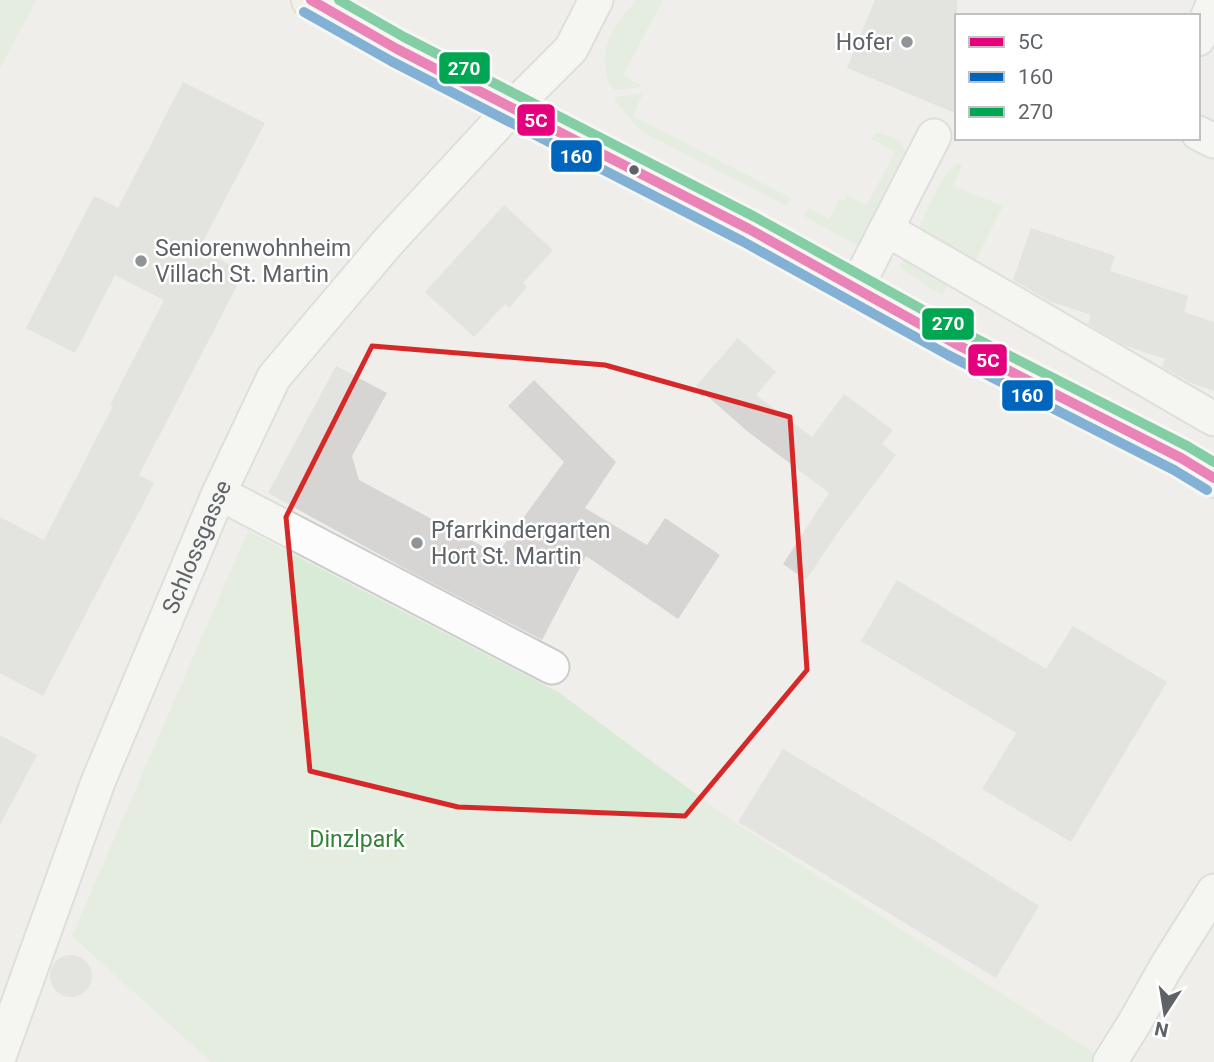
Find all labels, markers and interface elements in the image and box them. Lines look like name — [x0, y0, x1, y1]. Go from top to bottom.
legend — [955, 14, 1200, 140]
place label: Hofer — [836, 29, 893, 56]
text: 5C — [1018, 30, 1043, 54]
marker: Hofer — [899, 34, 915, 50]
line badge: 270 — [438, 51, 491, 85]
text: 270 — [448, 57, 480, 80]
text: 160 — [1018, 65, 1053, 89]
text: 270 — [1018, 100, 1053, 124]
line badge: 5C — [516, 103, 556, 137]
text: 5C — [524, 109, 548, 132]
line badge: 160 — [550, 139, 603, 173]
text: 160 — [560, 145, 592, 168]
unlabelled marker — [627, 163, 641, 177]
place label: Seniorenwohnheim Villach St. Martin — [155, 235, 351, 288]
marker: Seniorenwohnheim Villach St. Martin — [133, 253, 149, 269]
line badge: 270 — [921, 307, 975, 341]
text: 270 — [932, 312, 964, 335]
line badge: 5C — [967, 343, 1008, 377]
text: 5C — [976, 349, 1000, 372]
line badge: 160 — [1001, 379, 1054, 412]
text: 160 — [1011, 384, 1043, 407]
street label: Schlossgasse — [157, 476, 237, 618]
place label: Pfarrkindergarten Hort St. Martin — [431, 517, 611, 570]
marker: Pfarrkindergarten Hort St. Martin — [409, 535, 425, 551]
park label: Dinzlpark — [309, 826, 405, 853]
north arrow — [1130, 978, 1200, 1048]
text: N — [1153, 1016, 1171, 1042]

